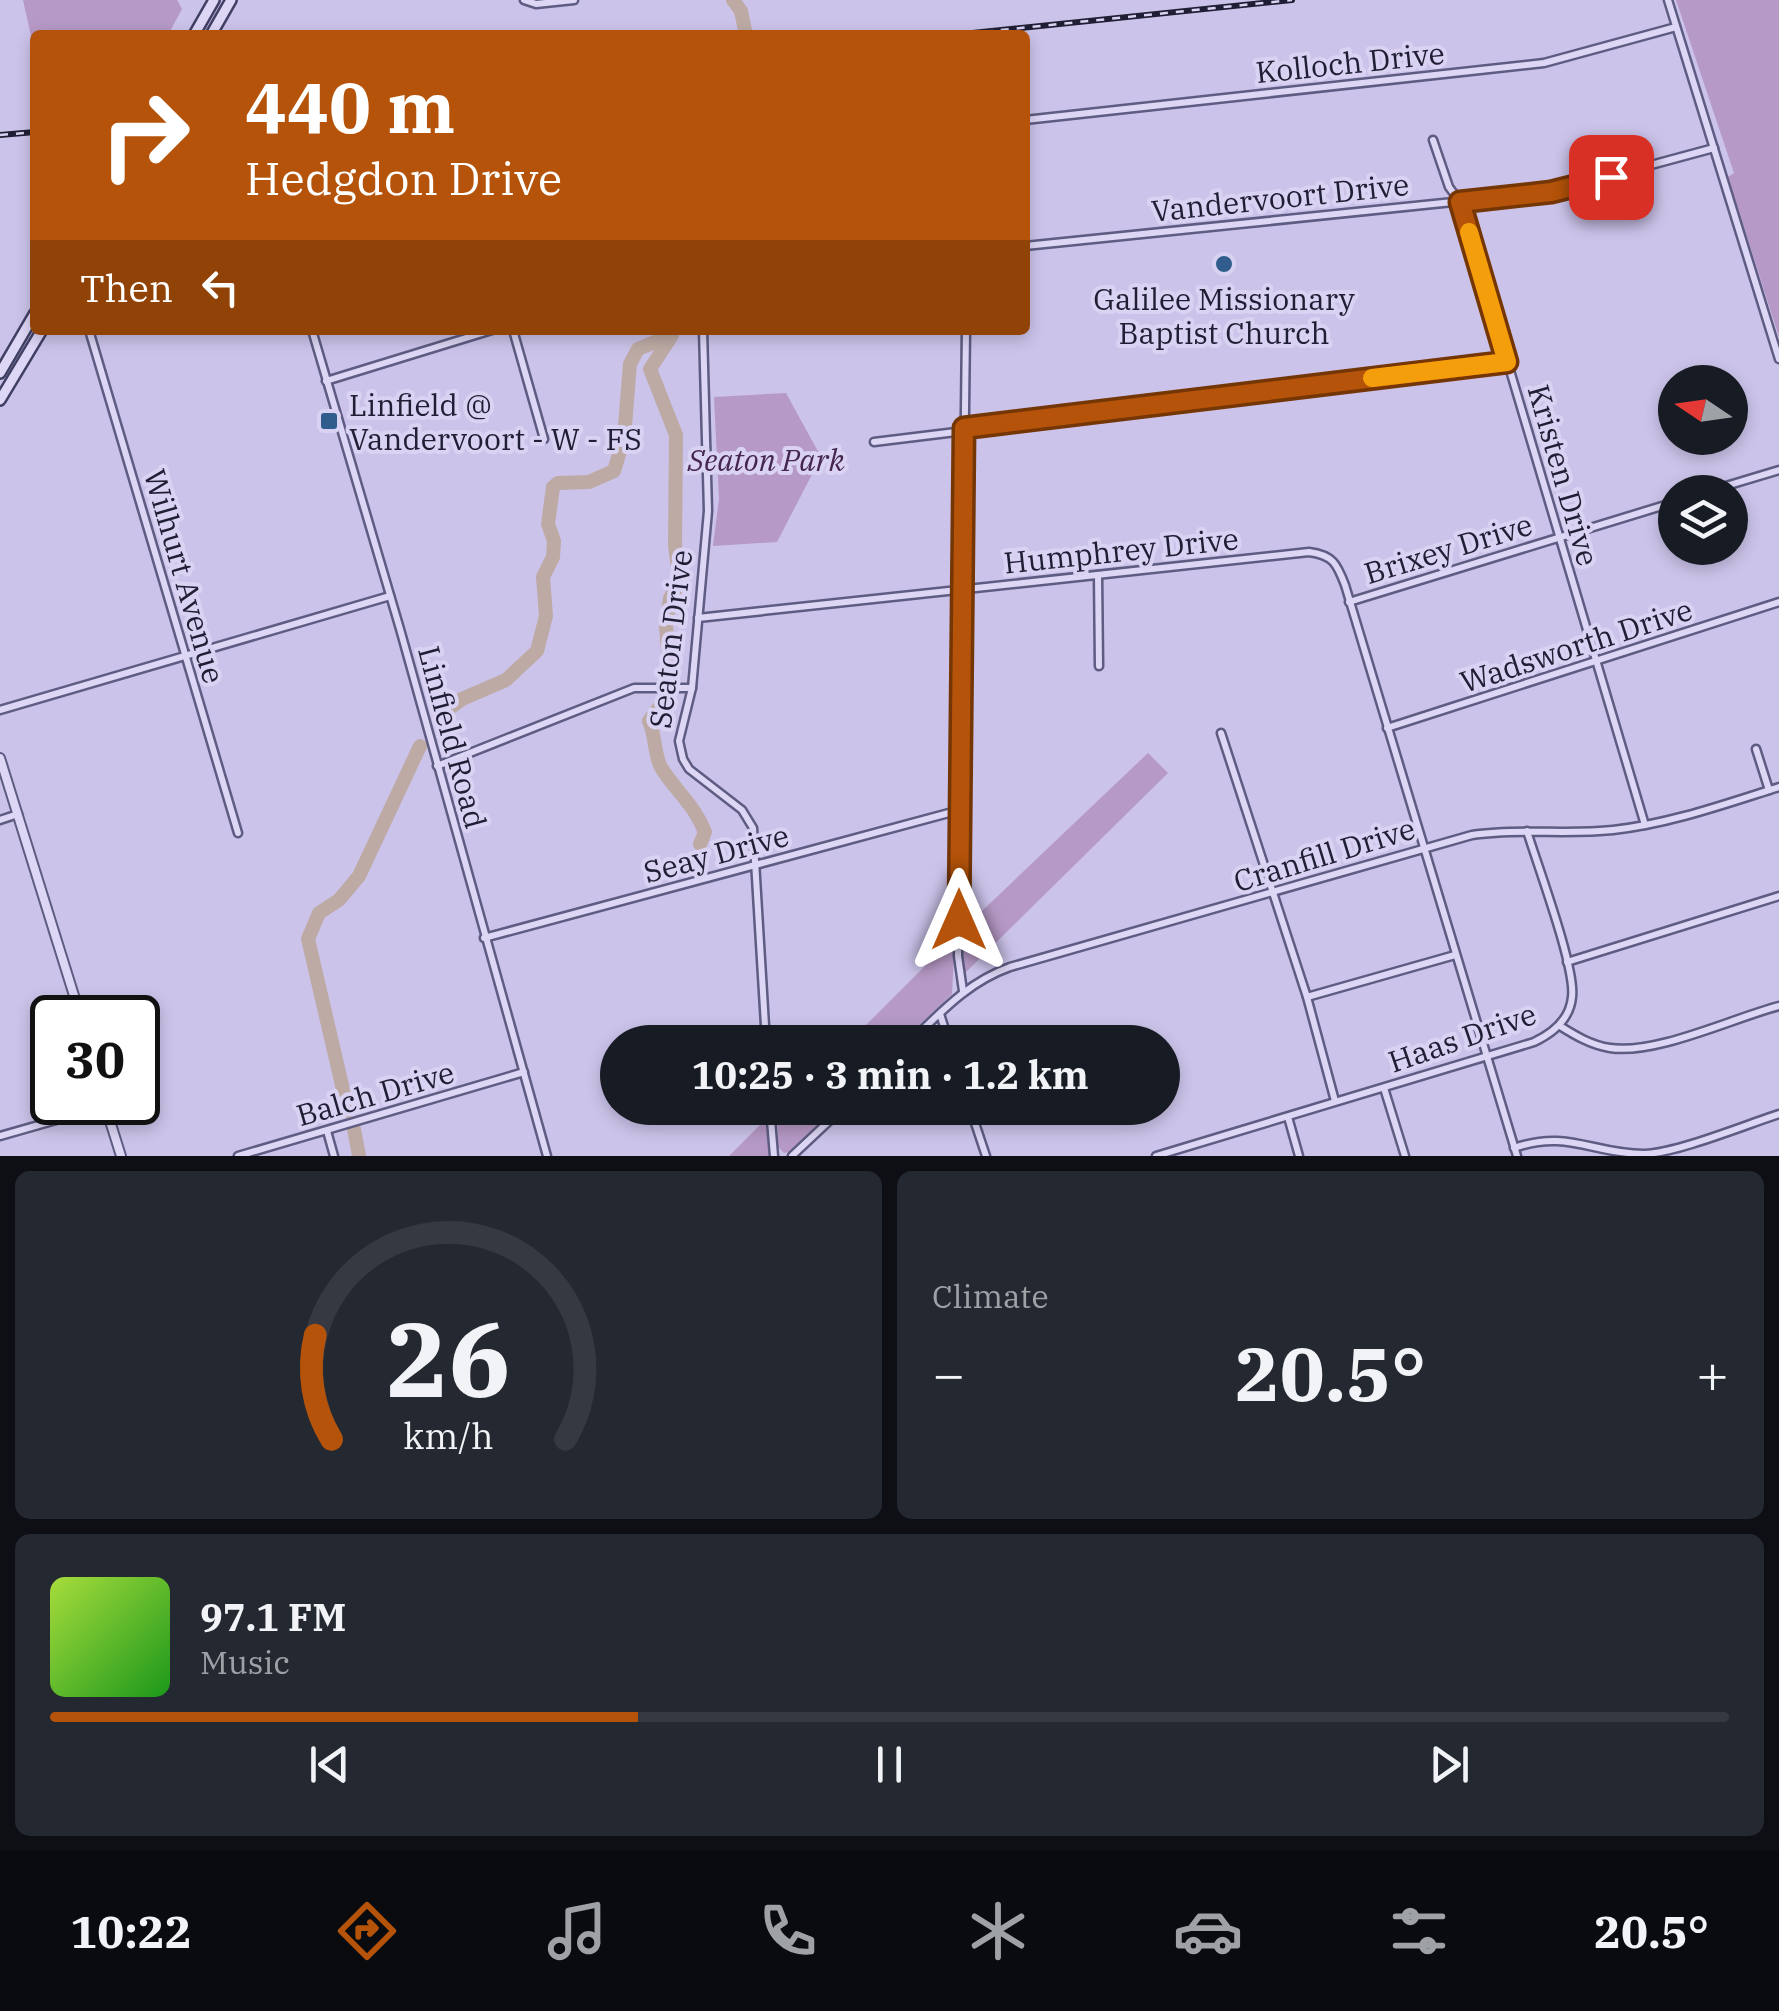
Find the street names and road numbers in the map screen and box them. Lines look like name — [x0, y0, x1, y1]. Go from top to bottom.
street label: Kolloch Drive — [1254, 33, 1446, 91]
street label: Vandervoort Drive — [1149, 164, 1411, 230]
street label: Kristen Drive — [1520, 380, 1608, 570]
street label: Wilhurt Avenue — [136, 464, 234, 688]
street label: Brixey Drive — [1359, 504, 1537, 592]
street label: Humphrey Drive — [1002, 518, 1240, 582]
street label: Seaton Drive — [640, 548, 700, 730]
street label: Wadsworth Drive — [1455, 589, 1697, 701]
street label: Linfield Road — [410, 642, 496, 832]
street label: Cranfill Drive — [1229, 808, 1419, 900]
street label: Seay Drive — [639, 815, 793, 891]
street label: Haas Drive — [1383, 994, 1541, 1080]
street label: Balch Drive — [292, 1052, 458, 1134]

